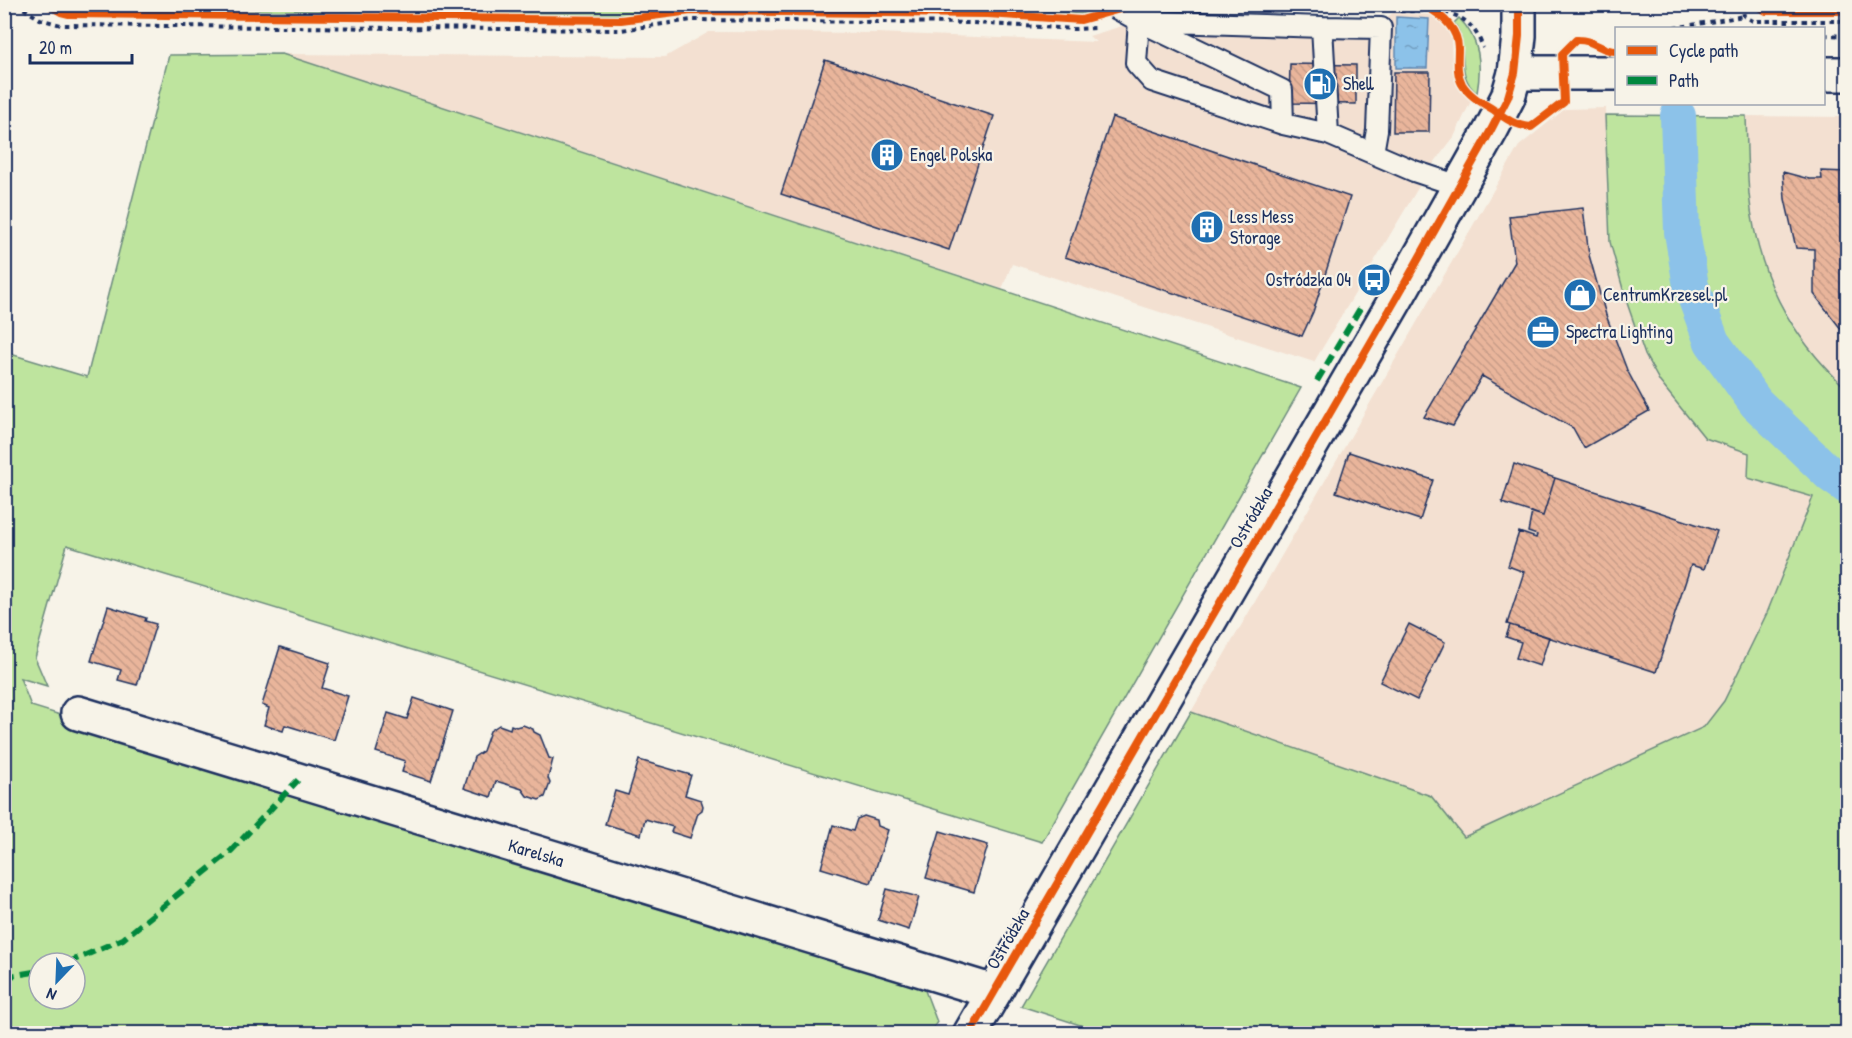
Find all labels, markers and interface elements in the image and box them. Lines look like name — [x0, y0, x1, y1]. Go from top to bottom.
scale bar — [30, 27, 132, 65]
legend — [1615, 27, 1825, 105]
text: 20 m — [39, 35, 72, 60]
text: Cycle path — [1669, 38, 1739, 63]
fuel station icon: Shell — [1302, 66, 1338, 102]
text: Path — [1669, 68, 1699, 93]
place label: Shell — [1343, 71, 1374, 96]
building icon: Engel Polska — [869, 137, 905, 173]
place label: Engel Polska — [910, 142, 992, 167]
place label: Less Mess Storage — [1230, 204, 1294, 250]
building icon: Less Mess Storage — [1189, 209, 1225, 245]
bus stop icon: Ostródzka 04 — [1356, 262, 1392, 298]
place label: Ostródzka 04 — [1265, 267, 1351, 292]
shop icon: CentrumKrzesel.pl — [1562, 277, 1598, 313]
place label: CentrumKrzesel.pl — [1603, 282, 1727, 307]
office icon: Spectra Lighting — [1525, 314, 1561, 350]
place label: Spectra Lighting — [1566, 319, 1673, 344]
street label: Ostródzka — [1223, 483, 1278, 553]
street label: Karelska — [505, 832, 567, 873]
street label: Ostródzka — [980, 904, 1035, 974]
north arrow — [27, 951, 87, 1011]
text: N — [42, 983, 59, 1007]

